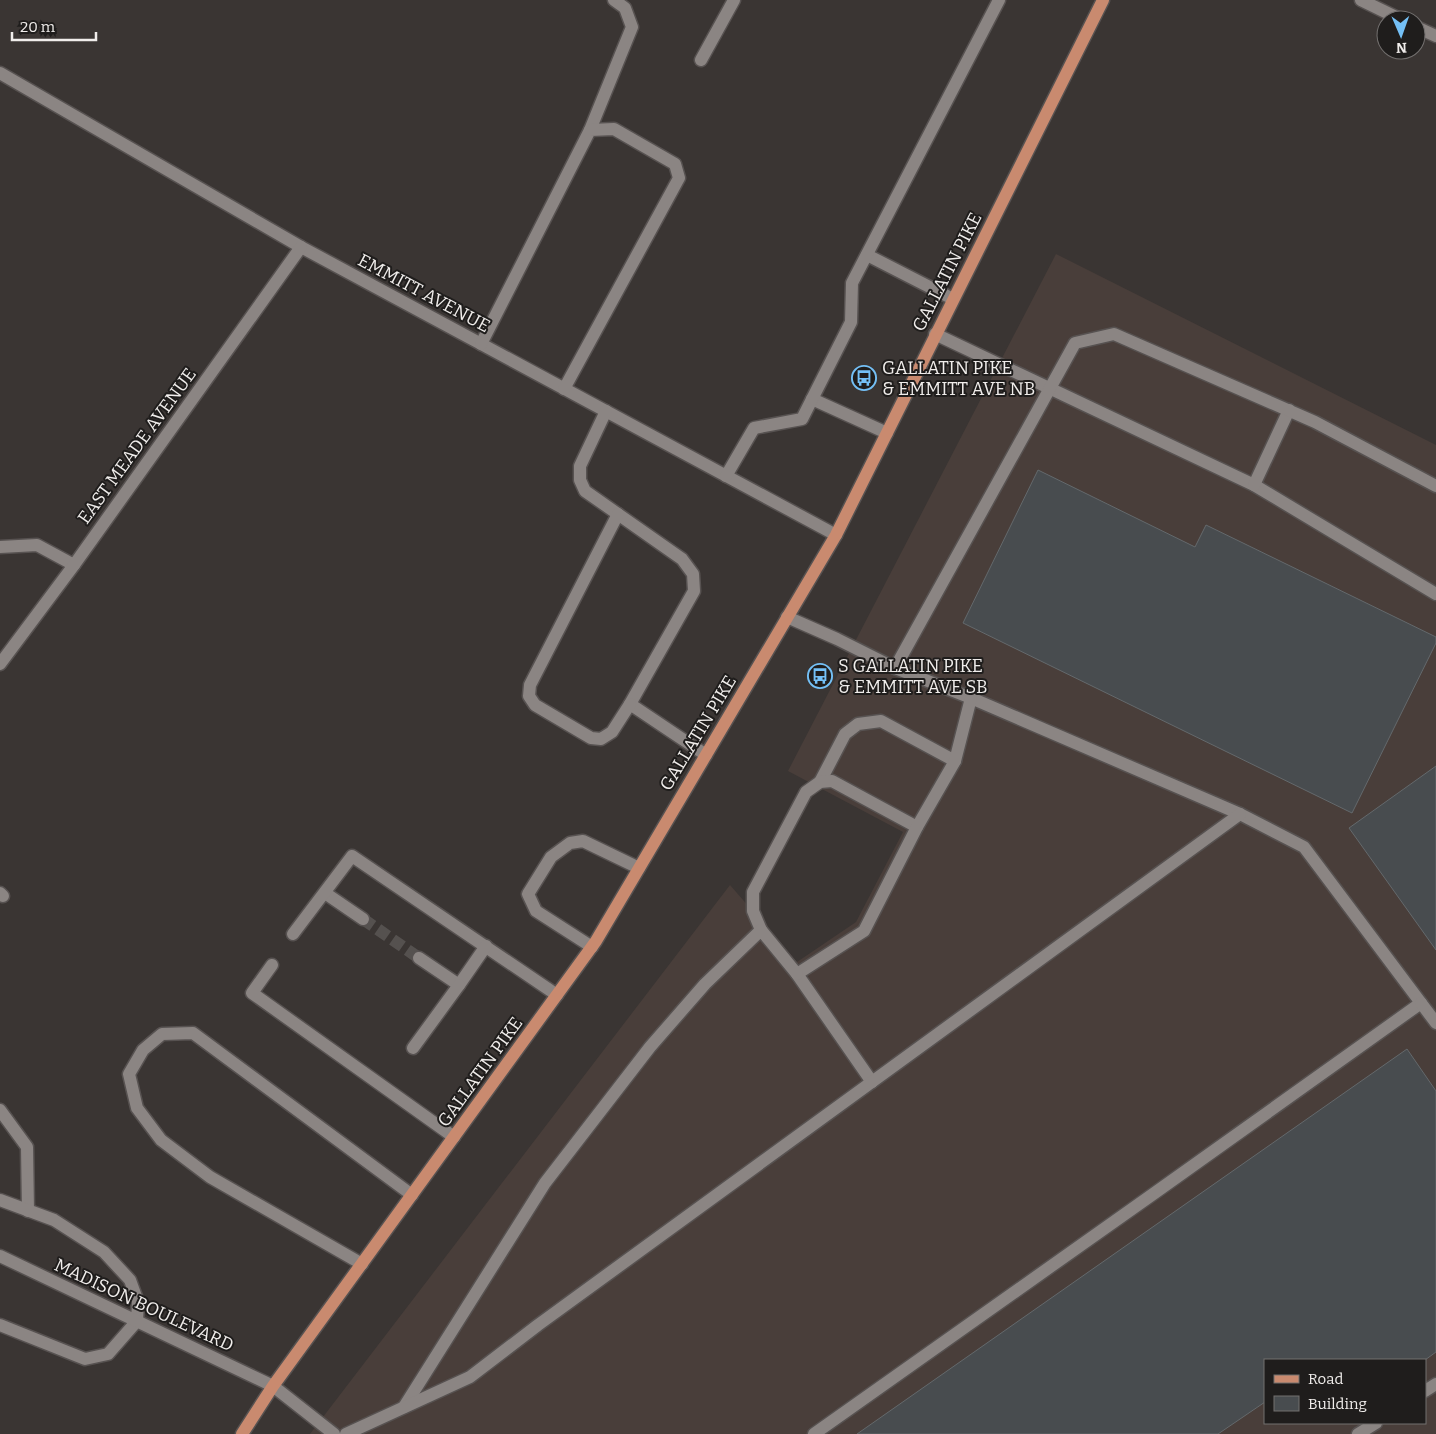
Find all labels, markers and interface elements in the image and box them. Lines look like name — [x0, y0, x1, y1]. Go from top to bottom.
scale bar — [12, 10, 96, 42]
north arrow — [1376, 10, 1426, 60]
text: 20 m — [20, 18, 56, 36]
text: N — [1396, 39, 1407, 56]
street label: GALLATIN PIKE — [908, 209, 986, 335]
street label: EMMITT AVENUE — [354, 249, 494, 337]
place label: GALLATIN PIKE & EMMITT AVE NB — [882, 357, 1035, 400]
street label: EAST MEADE AVENUE — [73, 364, 201, 528]
bus stop icon: GALLATIN PIKE & EMMITT AVE NB — [851, 365, 877, 391]
place label: S GALLATIN PIKE & EMMITT AVE SB — [838, 655, 988, 698]
bus stop icon: S GALLATIN PIKE & EMMITT AVE SB — [807, 663, 833, 689]
street label: GALLATIN PIKE — [655, 671, 741, 795]
street label: GALLATIN PIKE — [433, 1013, 527, 1131]
street label: MADISON BOULEVARD — [51, 1254, 237, 1356]
legend — [1264, 1359, 1426, 1424]
text: Road — [1308, 1370, 1343, 1388]
text: Building — [1308, 1395, 1367, 1413]

